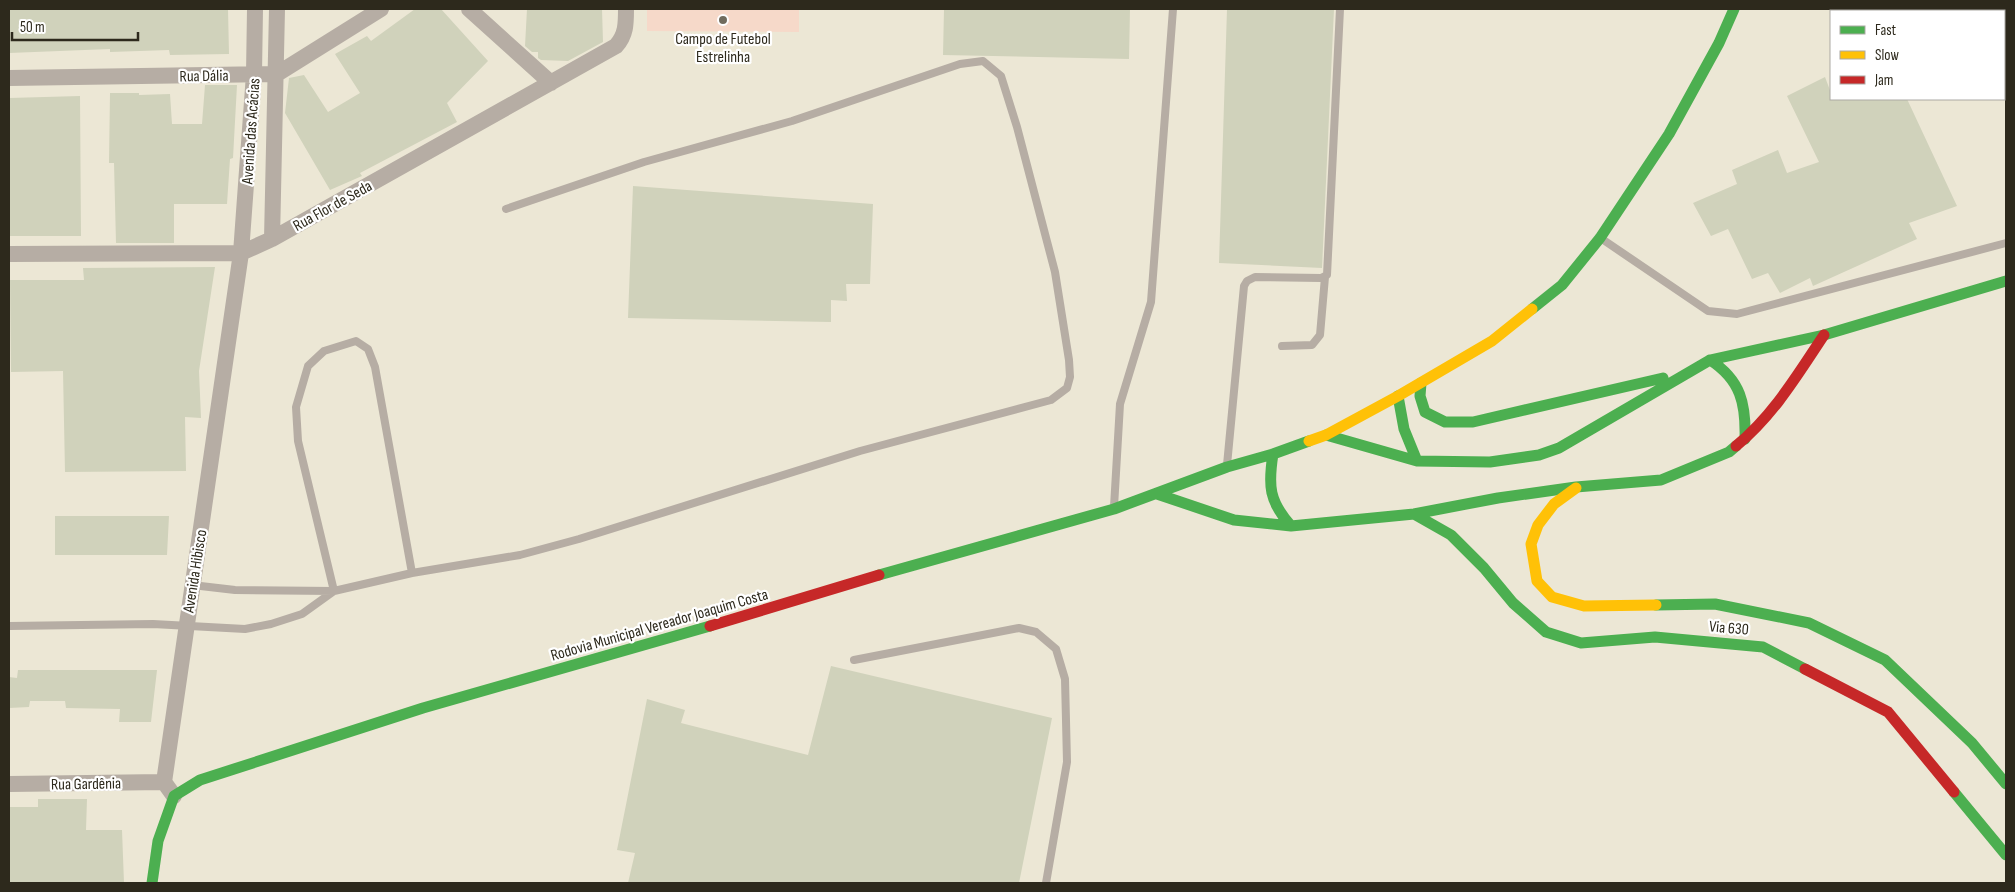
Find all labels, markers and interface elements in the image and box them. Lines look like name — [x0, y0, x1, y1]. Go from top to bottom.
scale bar — [12, 10, 139, 42]
legend — [1830, 10, 2005, 100]
marker: Campo de Futebol Estrelinha — [717, 14, 729, 26]
text: 50 m — [20, 18, 45, 37]
text: Fast — [1875, 21, 1897, 40]
place label: Campo de Futebol Estrelinha — [675, 30, 771, 67]
text: Slow — [1875, 46, 1899, 65]
street label: Rua Dália — [179, 67, 229, 86]
text: Jam — [1874, 71, 1893, 90]
street label: Avenida das Acácias — [238, 77, 265, 186]
street label: Rua Flor de Seda — [290, 177, 376, 236]
street label: Avenida Hibisco — [179, 528, 211, 615]
street label: Rodovia Municipal Vereador Joaquim Costa — [549, 585, 770, 666]
street label: Via 630 — [1708, 617, 1749, 640]
street label: Rua Gardênia — [51, 774, 121, 795]

